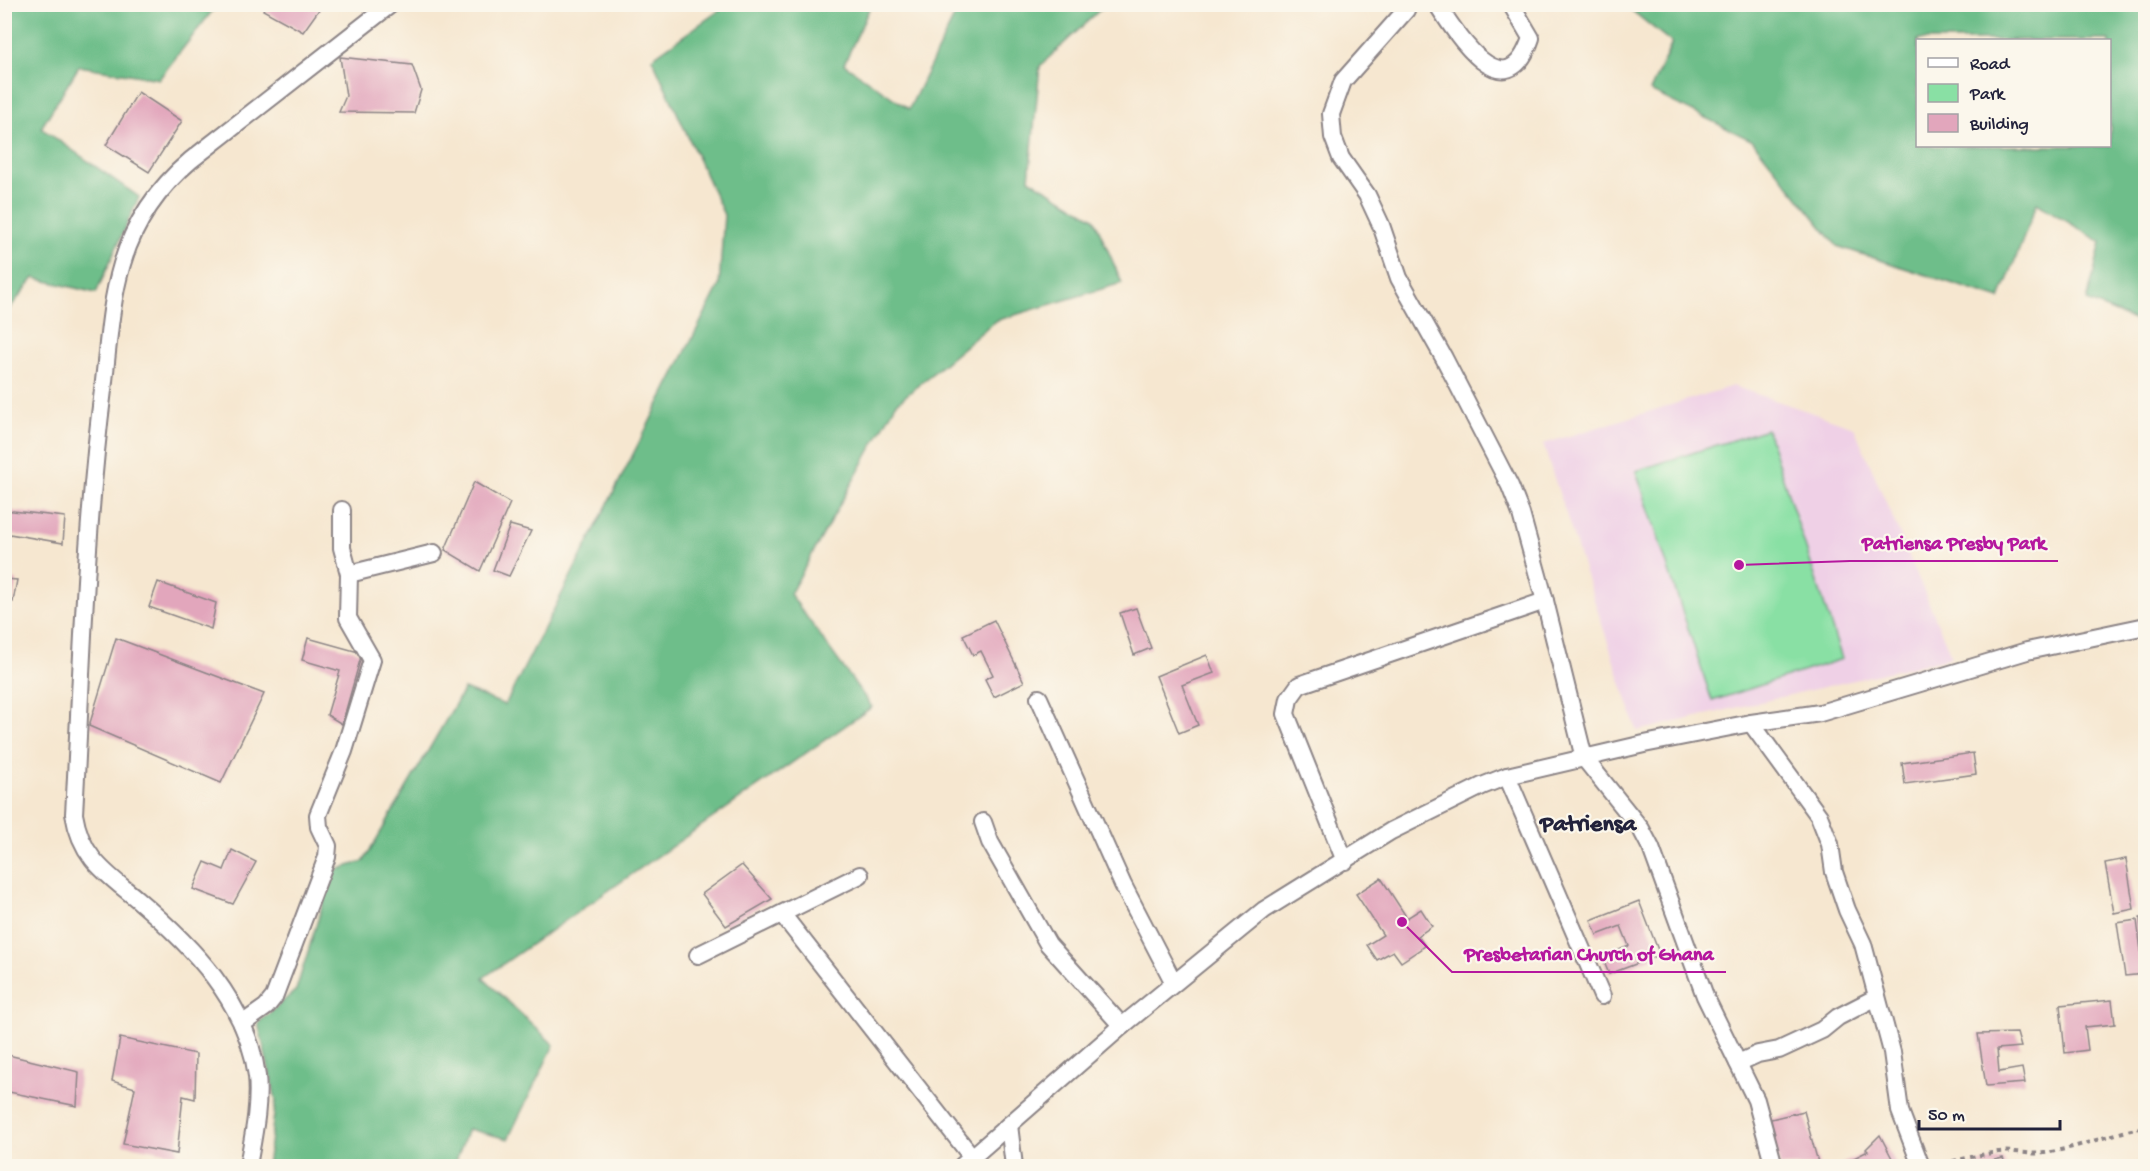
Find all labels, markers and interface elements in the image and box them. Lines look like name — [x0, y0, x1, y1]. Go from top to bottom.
legend — [1916, 39, 2111, 147]
text: Road — [1970, 55, 2011, 76]
text: Park — [1969, 85, 2006, 106]
text: Building — [1969, 115, 2029, 136]
callout: Patriensa Presby Park — [1850, 523, 2058, 561]
text: Patriensa Presby Park — [1861, 534, 2048, 557]
district label: Patriensa — [1538, 811, 1638, 840]
callout: Presbetarian Church of Ghana — [1452, 934, 1726, 972]
text: Presbetarian Church of Ghana — [1463, 945, 1715, 968]
scale bar — [1919, 1093, 2060, 1131]
text: 50 m — [1928, 1106, 1965, 1127]

